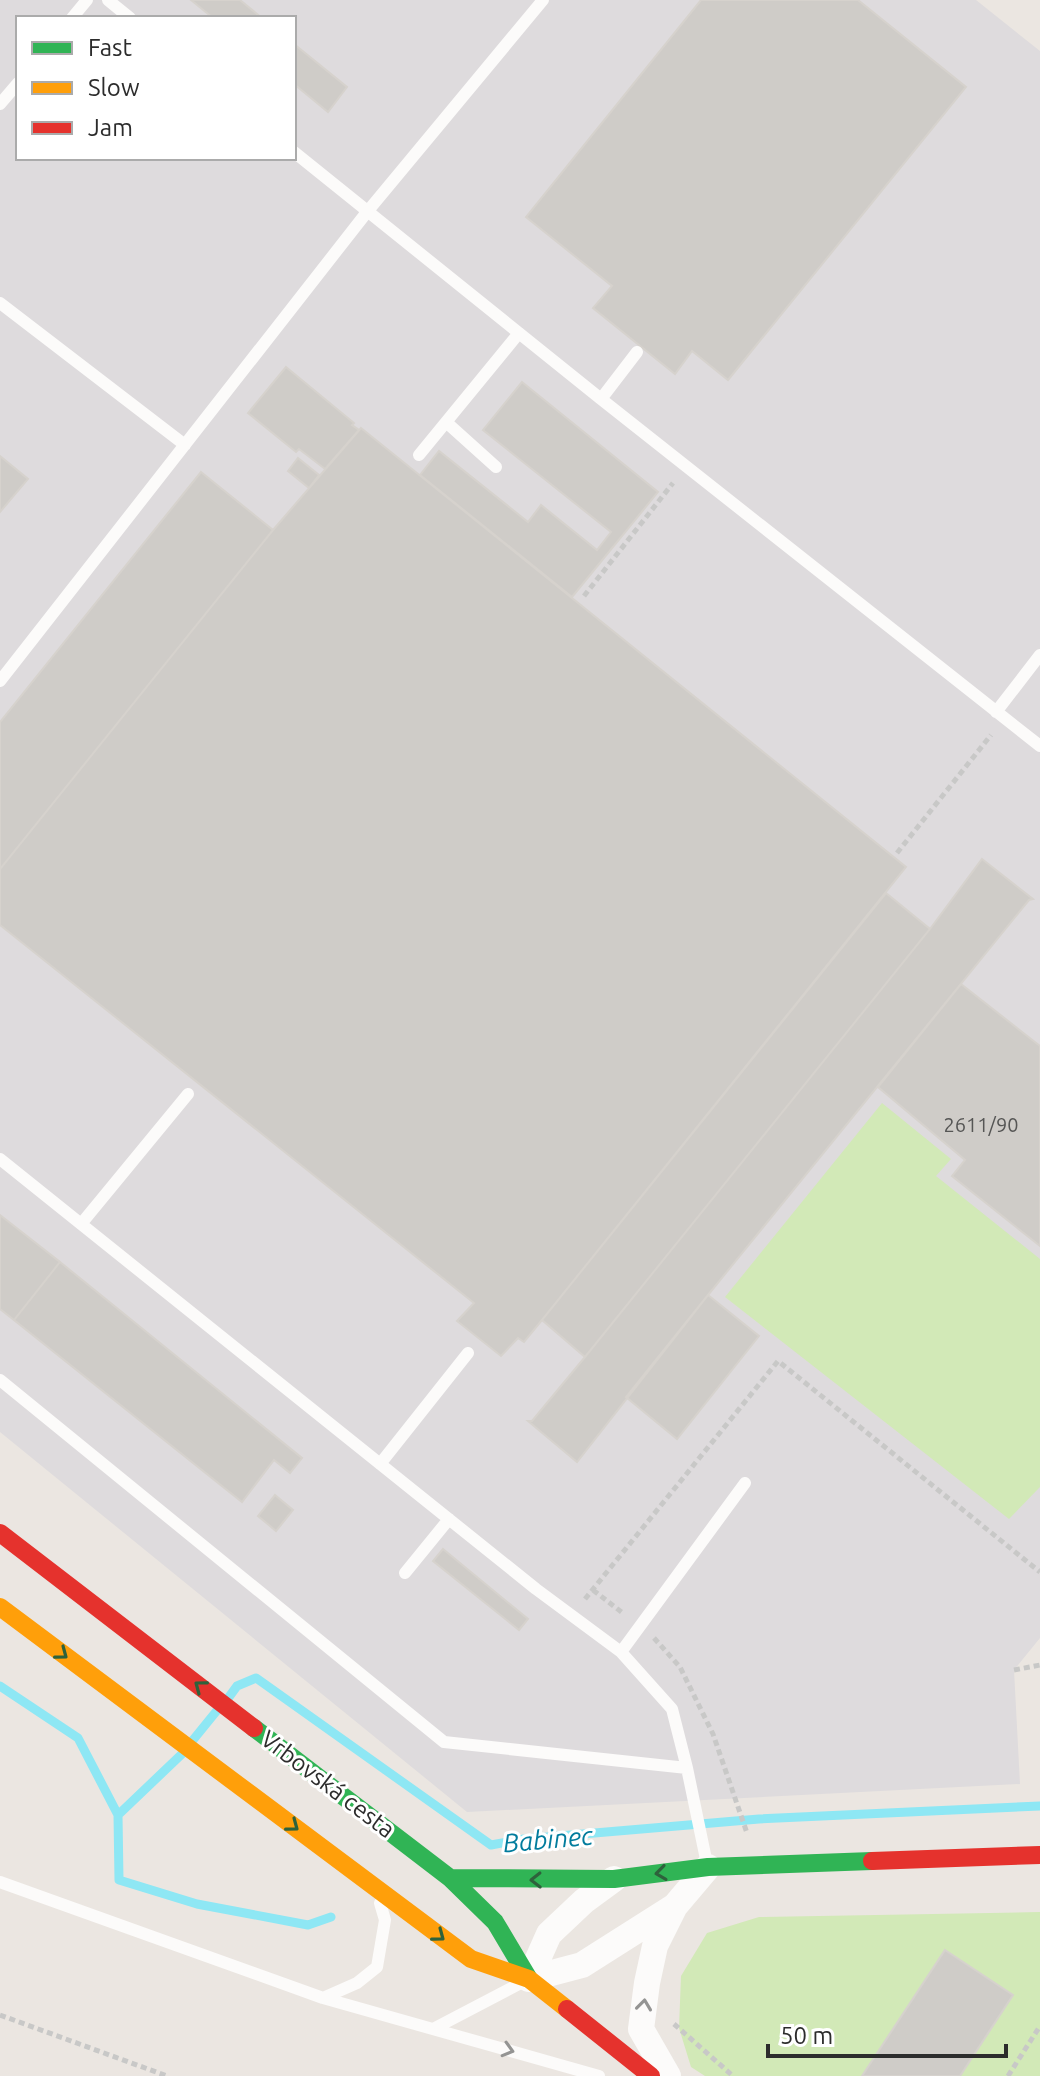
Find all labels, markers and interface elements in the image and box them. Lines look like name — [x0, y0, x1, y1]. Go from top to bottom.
legend — [16, 16, 296, 160]
text: Fast — [88, 34, 132, 61]
text: Slow — [88, 74, 140, 101]
text: Jam — [88, 114, 133, 141]
house number: 2611/90 — [943, 1113, 1019, 1136]
one-way arrow — [54, 1644, 68, 1658]
one-way arrow — [194, 1682, 208, 1696]
street label: Vrbovská cesta — [256, 1725, 400, 1843]
one-way arrow — [284, 1817, 299, 1831]
water label: Babinec — [502, 1821, 595, 1857]
one-way arrow — [654, 1864, 668, 1881]
one-way arrow — [529, 1871, 542, 1889]
one-way arrow — [430, 1926, 445, 1941]
one-way arrow — [635, 1999, 652, 2012]
scale bar — [768, 2008, 1006, 2058]
text: 50 m — [780, 2022, 833, 2049]
one-way arrow — [501, 2040, 515, 2057]

